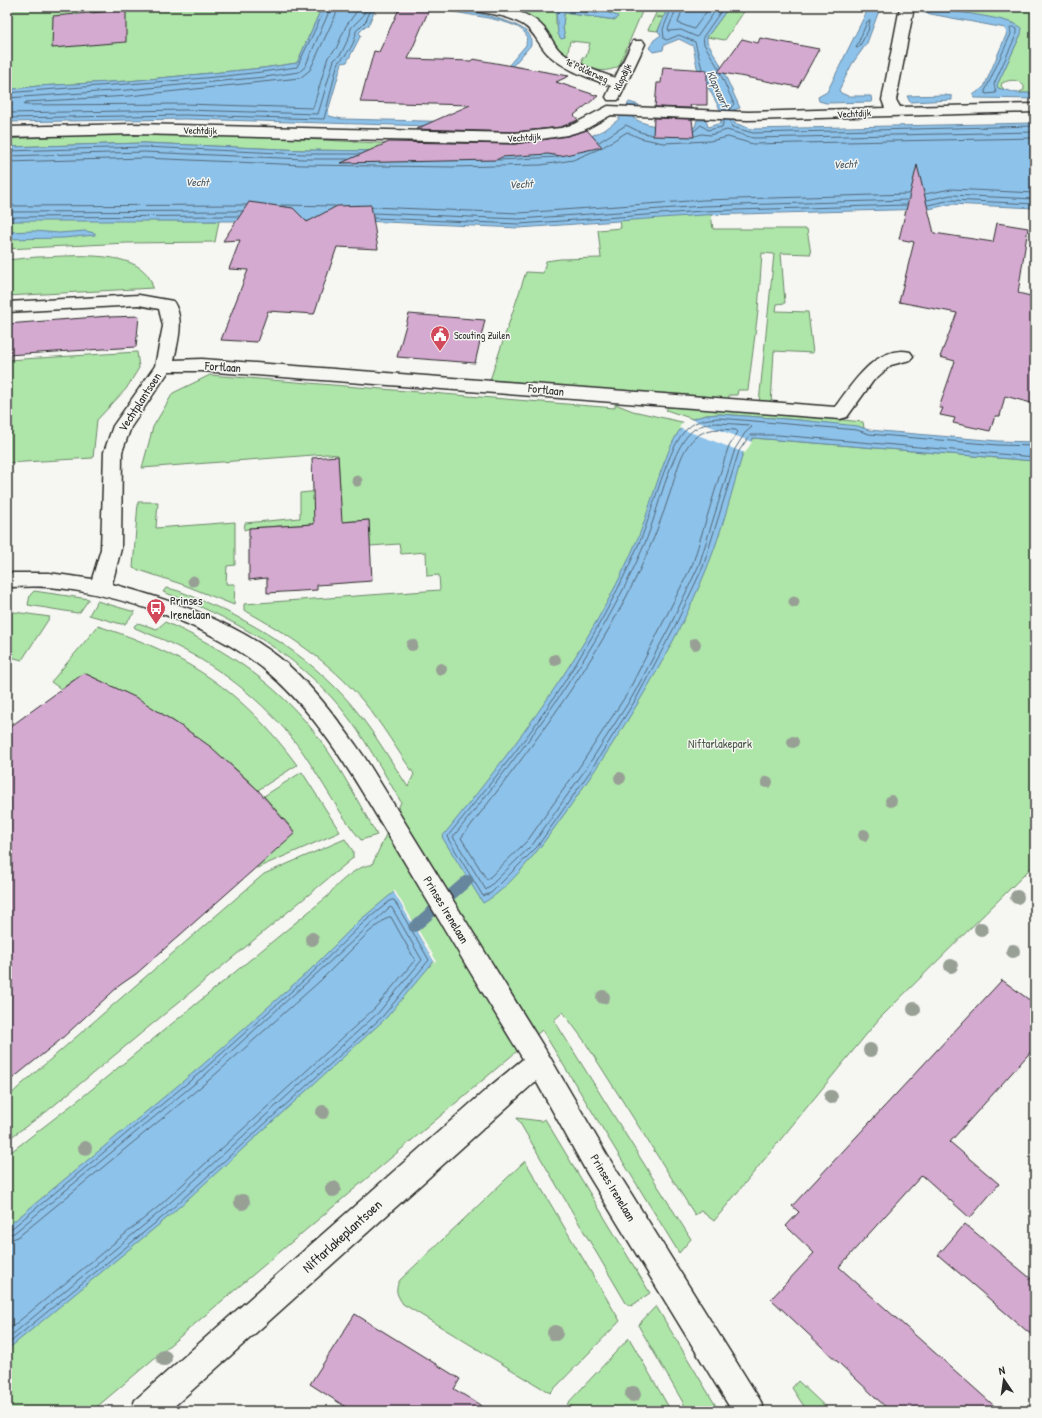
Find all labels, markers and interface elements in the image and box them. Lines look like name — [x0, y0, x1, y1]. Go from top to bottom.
street label: 1e Polderweg — [563, 55, 611, 86]
street label: Klopdijk — [610, 61, 634, 93]
water label: Klopvaart — [703, 68, 733, 112]
street label: Vechtdijk — [837, 106, 871, 121]
street label: Vechtdijk — [183, 124, 217, 137]
street label: Vechtdijk — [507, 130, 541, 145]
water label: Vecht — [833, 157, 859, 171]
water label: Vecht — [185, 175, 211, 189]
water label: Vecht — [509, 176, 535, 192]
public building icon: Scouting Zuilen — [429, 324, 451, 352]
place label: Scouting Zuilen — [454, 329, 510, 342]
street label: Fortlaan — [203, 357, 242, 376]
street label: Vechtplantsoen — [114, 369, 165, 435]
street label: Fortlaan — [526, 379, 565, 400]
place label: Prinses Irenelaan — [170, 592, 210, 623]
bus stop icon: Prinses Irenelaan — [145, 597, 167, 625]
park label: Niftarlakepark — [688, 735, 752, 752]
street label: Prinses Irenelaan — [420, 873, 473, 947]
street label: Prinses Irenelaan — [587, 1151, 640, 1225]
street label: Niftarlakeplantsoen — [298, 1195, 386, 1277]
north arrow — [984, 1360, 1024, 1400]
text: N — [997, 1363, 1006, 1378]

